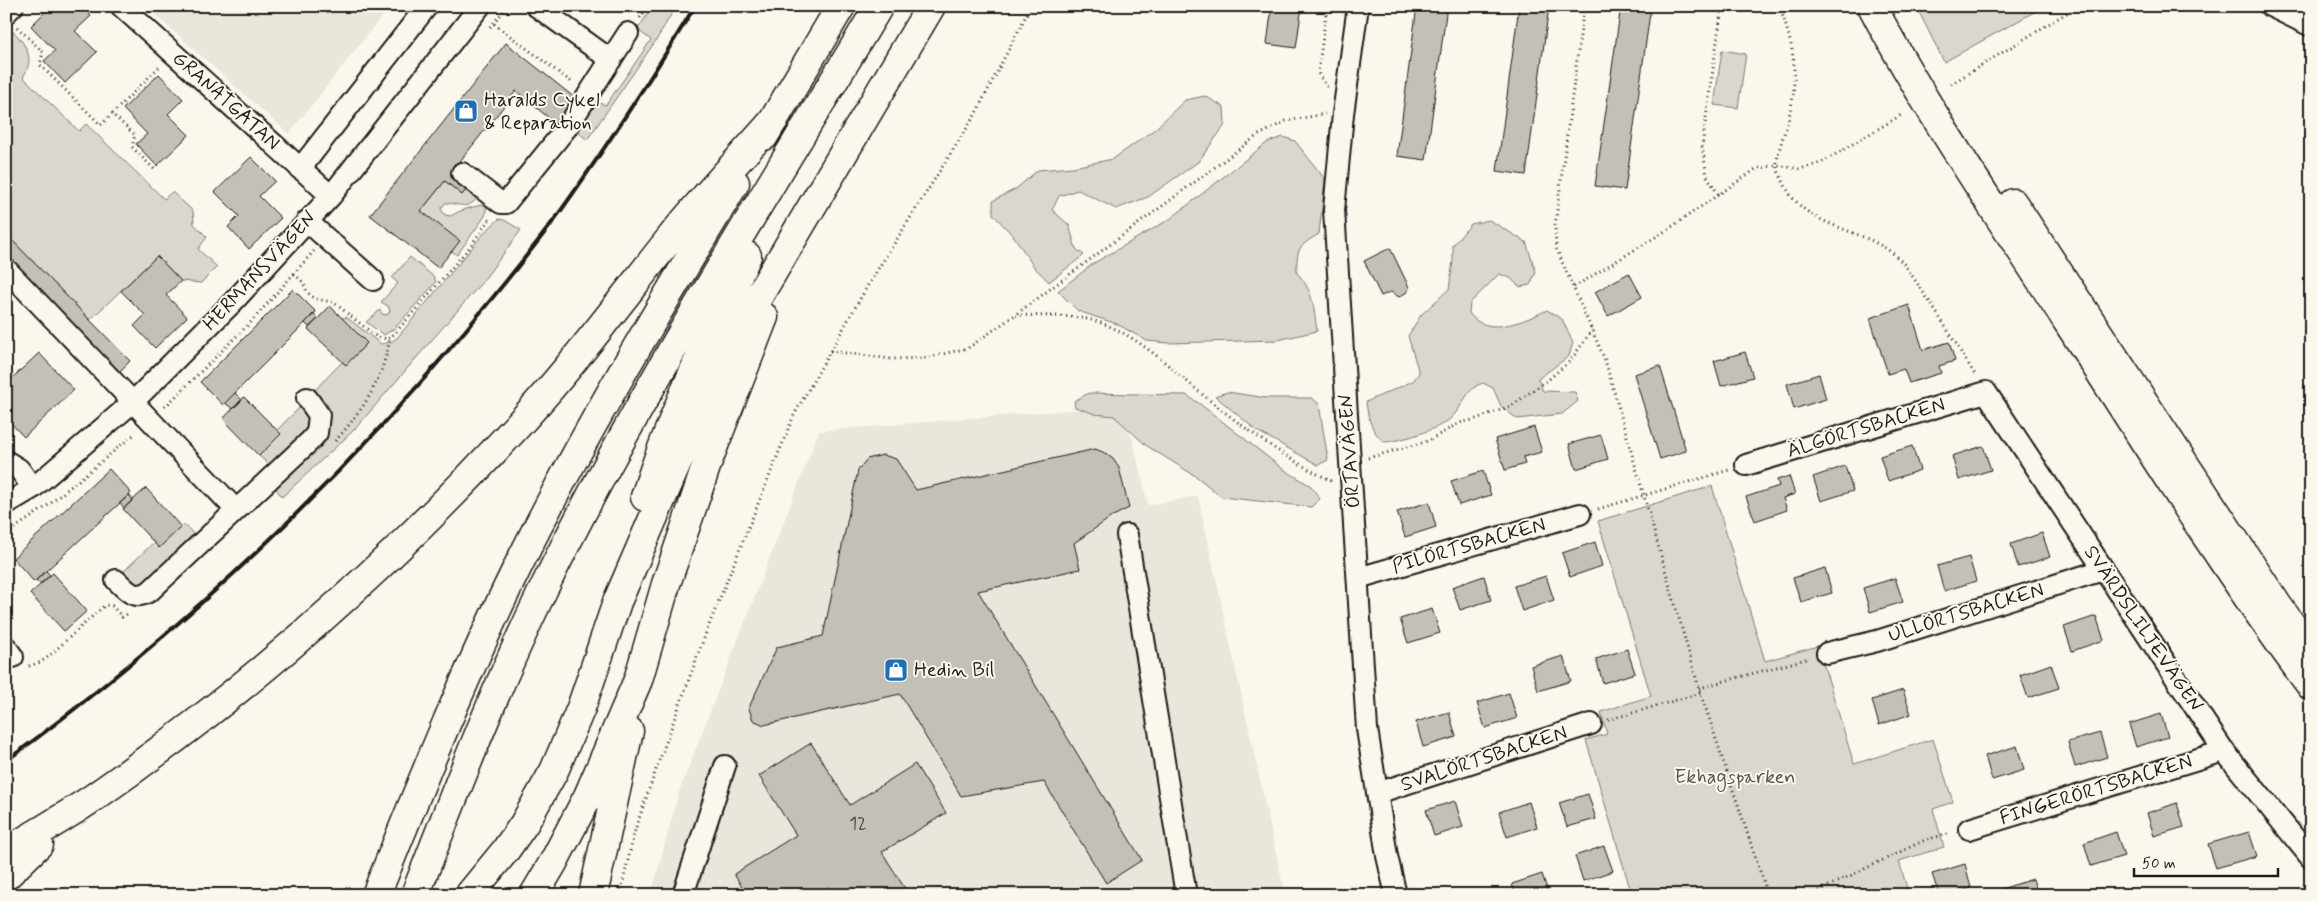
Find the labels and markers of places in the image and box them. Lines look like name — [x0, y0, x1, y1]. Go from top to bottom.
place label: Haralds Cykel & Reparation — [484, 87, 600, 137]
shop icon: Haralds Cykel & Reparation — [453, 98, 479, 124]
shop icon: Hedin Bil — [883, 657, 909, 683]
place label: Hedin Bil — [914, 657, 995, 684]

